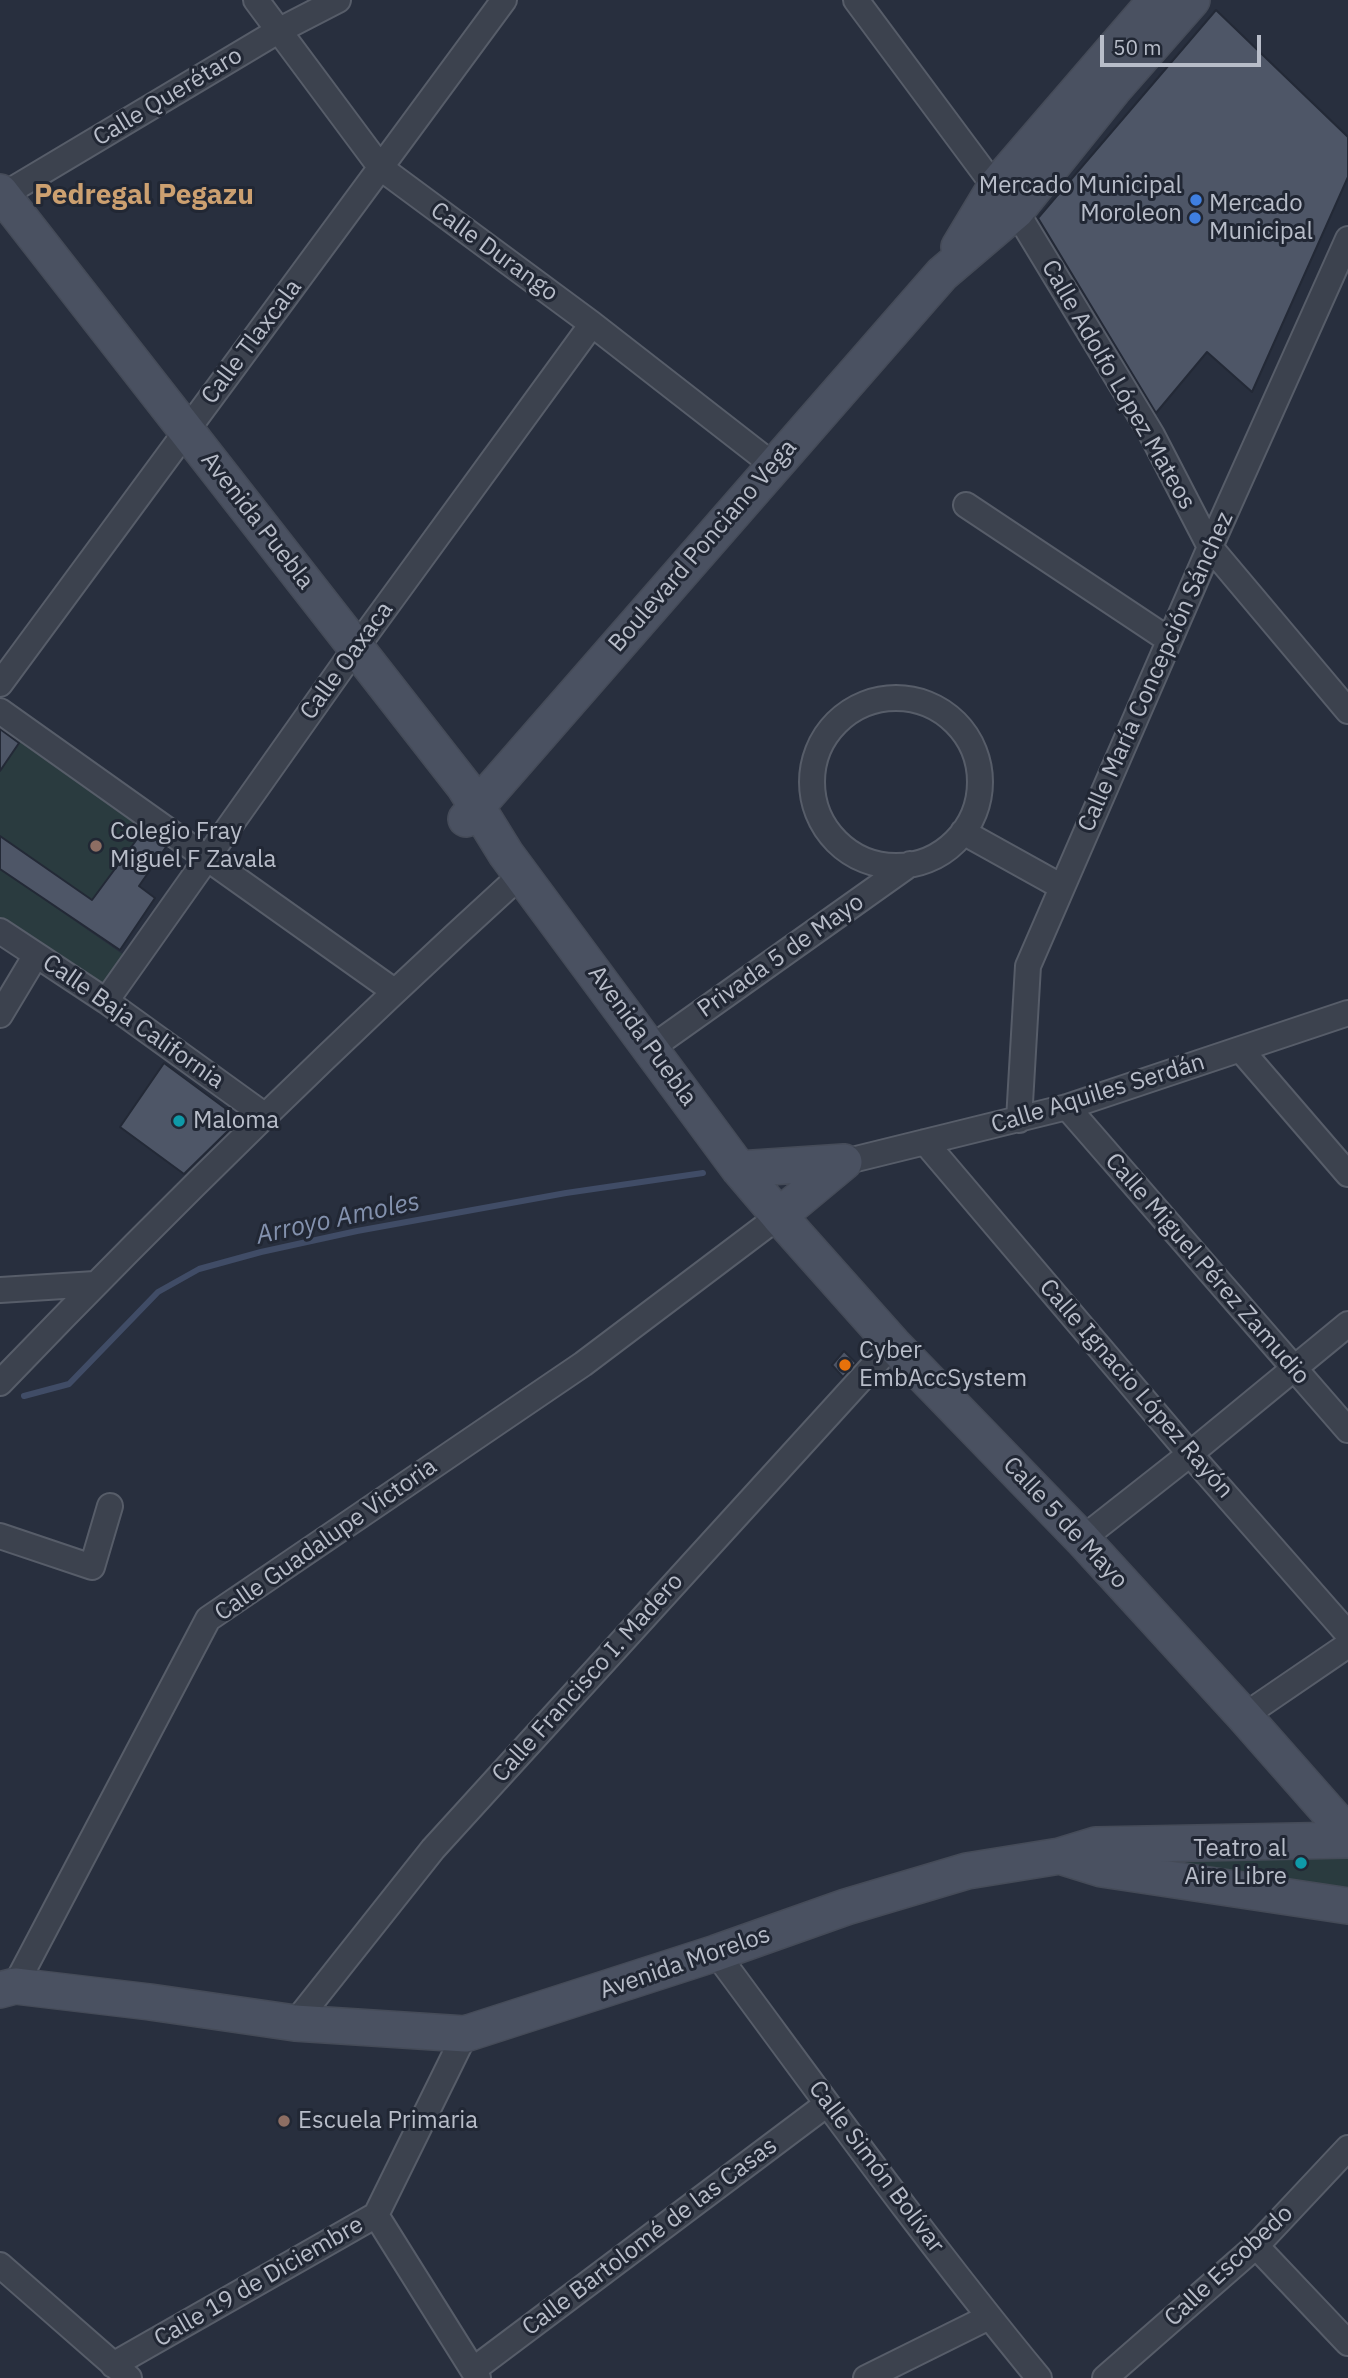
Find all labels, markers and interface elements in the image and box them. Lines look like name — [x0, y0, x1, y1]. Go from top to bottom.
scale bar — [1103, 21, 1264, 65]
text: 50 m — [1113, 33, 1162, 61]
street label: Calle Querétaro — [88, 41, 248, 153]
place label: Mercado Municipal Moroleon — [979, 172, 1182, 228]
district label: Pedregal Pegazu — [34, 179, 254, 213]
place label: Mercado Municipal — [1209, 190, 1313, 246]
marker: Mercado Municipal Moroleon — [1188, 192, 1204, 208]
street label: Calle Durango — [425, 196, 563, 308]
marker: Mercado Municipal — [1187, 210, 1203, 226]
street label: Calle Adolfo López Mateos — [1035, 255, 1201, 515]
street label: Calle Tlaxcala — [196, 274, 308, 410]
street label: Boulevard Ponciano Vega — [603, 434, 803, 658]
street label: Avenida Puebla — [194, 447, 320, 595]
street label: Calle María Concepción Sánchez — [1072, 508, 1240, 836]
street label: Calle Oaxaca — [294, 596, 400, 726]
place label: Colegio Fray Miguel F Zavala — [110, 818, 276, 874]
marker: Colegio Fray Miguel F Zavala — [88, 838, 104, 854]
street label: Privada 5 de Mayo — [692, 888, 870, 1024]
street label: Calle Baja California — [37, 949, 229, 1095]
street label: Avenida Puebla — [581, 960, 703, 1112]
street label: Calle Aquiles Serdán — [988, 1048, 1208, 1140]
place label: Maloma — [193, 1107, 279, 1135]
marker: Maloma — [171, 1113, 187, 1129]
street label: Calle Miguel Pérez Zamudio — [1099, 1147, 1315, 1391]
water label: Arroyo Amoles — [253, 1186, 423, 1252]
street label: Calle Ignacio López Rayón — [1033, 1273, 1239, 1505]
place label: Cyber EmbAccSystem — [859, 1337, 1027, 1393]
marker: Cyber EmbAccSystem — [837, 1357, 853, 1373]
street label: Calle 5 de Mayo — [997, 1451, 1133, 1595]
street label: Calle Guadalupe Victoria — [209, 1452, 443, 1628]
street label: Calle Francisco I. Madero — [486, 1567, 690, 1789]
place label: Teatro al Aire Libre — [1184, 1835, 1287, 1891]
marker: Teatro al Aire Libre — [1293, 1855, 1309, 1871]
street label: Avenida Morelos — [596, 1920, 774, 2006]
street label: Calle Simón Bolívar — [802, 2075, 950, 2259]
place label: Escuela Primaria — [298, 2107, 478, 2135]
marker: Escuela Primaria — [276, 2113, 292, 2129]
street label: Calle Bartolomé de las Casas — [517, 2132, 783, 2342]
street label: Calle Escobedo — [1159, 2199, 1299, 2333]
street label: Calle 19 de Diciembre — [149, 2210, 369, 2354]

